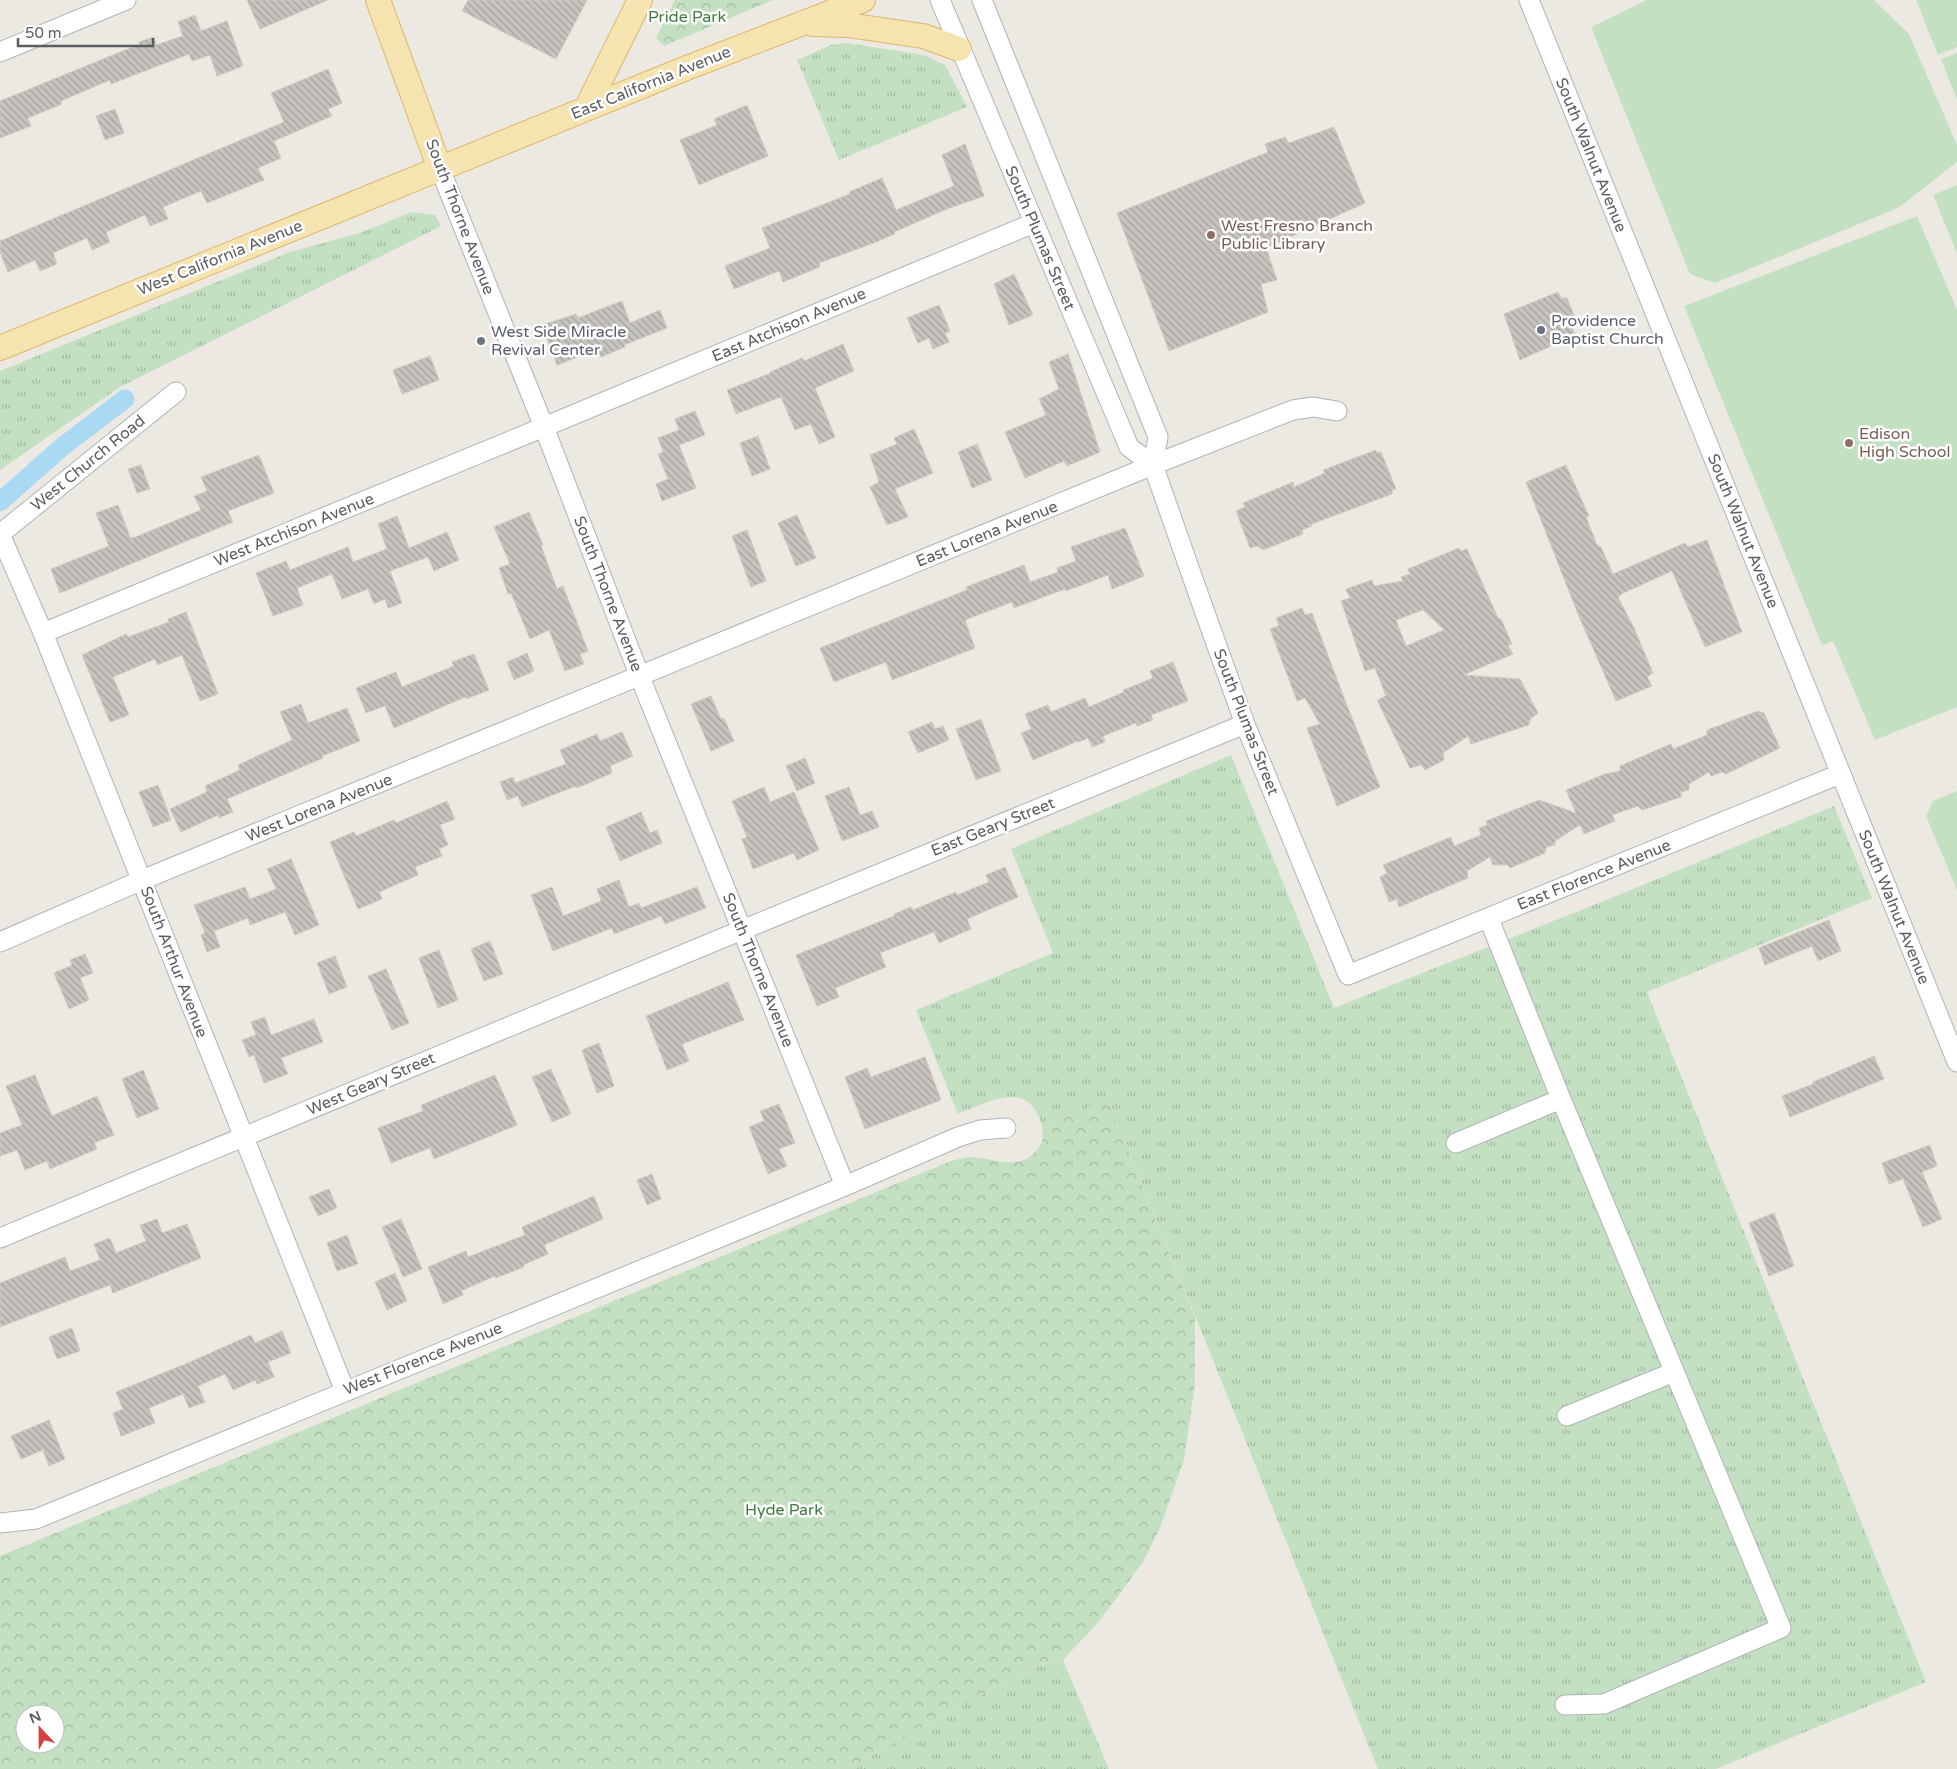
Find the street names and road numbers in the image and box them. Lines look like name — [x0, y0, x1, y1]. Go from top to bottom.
street label: East California Avenue — [568, 42, 734, 124]
street label: South Walnut Avenue — [1551, 75, 1631, 235]
street label: South Thorne Avenue — [421, 136, 499, 298]
street label: South Plumas Street — [1001, 163, 1079, 313]
street label: West California Avenue — [135, 216, 305, 300]
street label: East Atchison Avenue — [709, 283, 869, 367]
street label: West Church Road — [27, 411, 149, 515]
street label: South Walnut Avenue — [1703, 451, 1783, 611]
street label: West Atchison Avenue — [211, 489, 377, 571]
street label: East Lorena Avenue — [913, 496, 1061, 572]
street label: South Thorne Avenue — [569, 513, 647, 675]
street label: South Plumas Street — [1209, 646, 1283, 798]
street label: West Lorena Avenue — [243, 769, 395, 847]
street label: East Geary Street — [928, 793, 1058, 861]
street label: South Walnut Avenue — [1854, 827, 1934, 987]
street label: East Florence Avenue — [1514, 835, 1674, 915]
street label: South Arthur Avenue — [136, 884, 212, 1040]
street label: South Thorne Avenue — [718, 890, 798, 1050]
street label: West Geary Street — [304, 1048, 438, 1120]
street label: West Florence Avenue — [341, 1318, 505, 1400]

